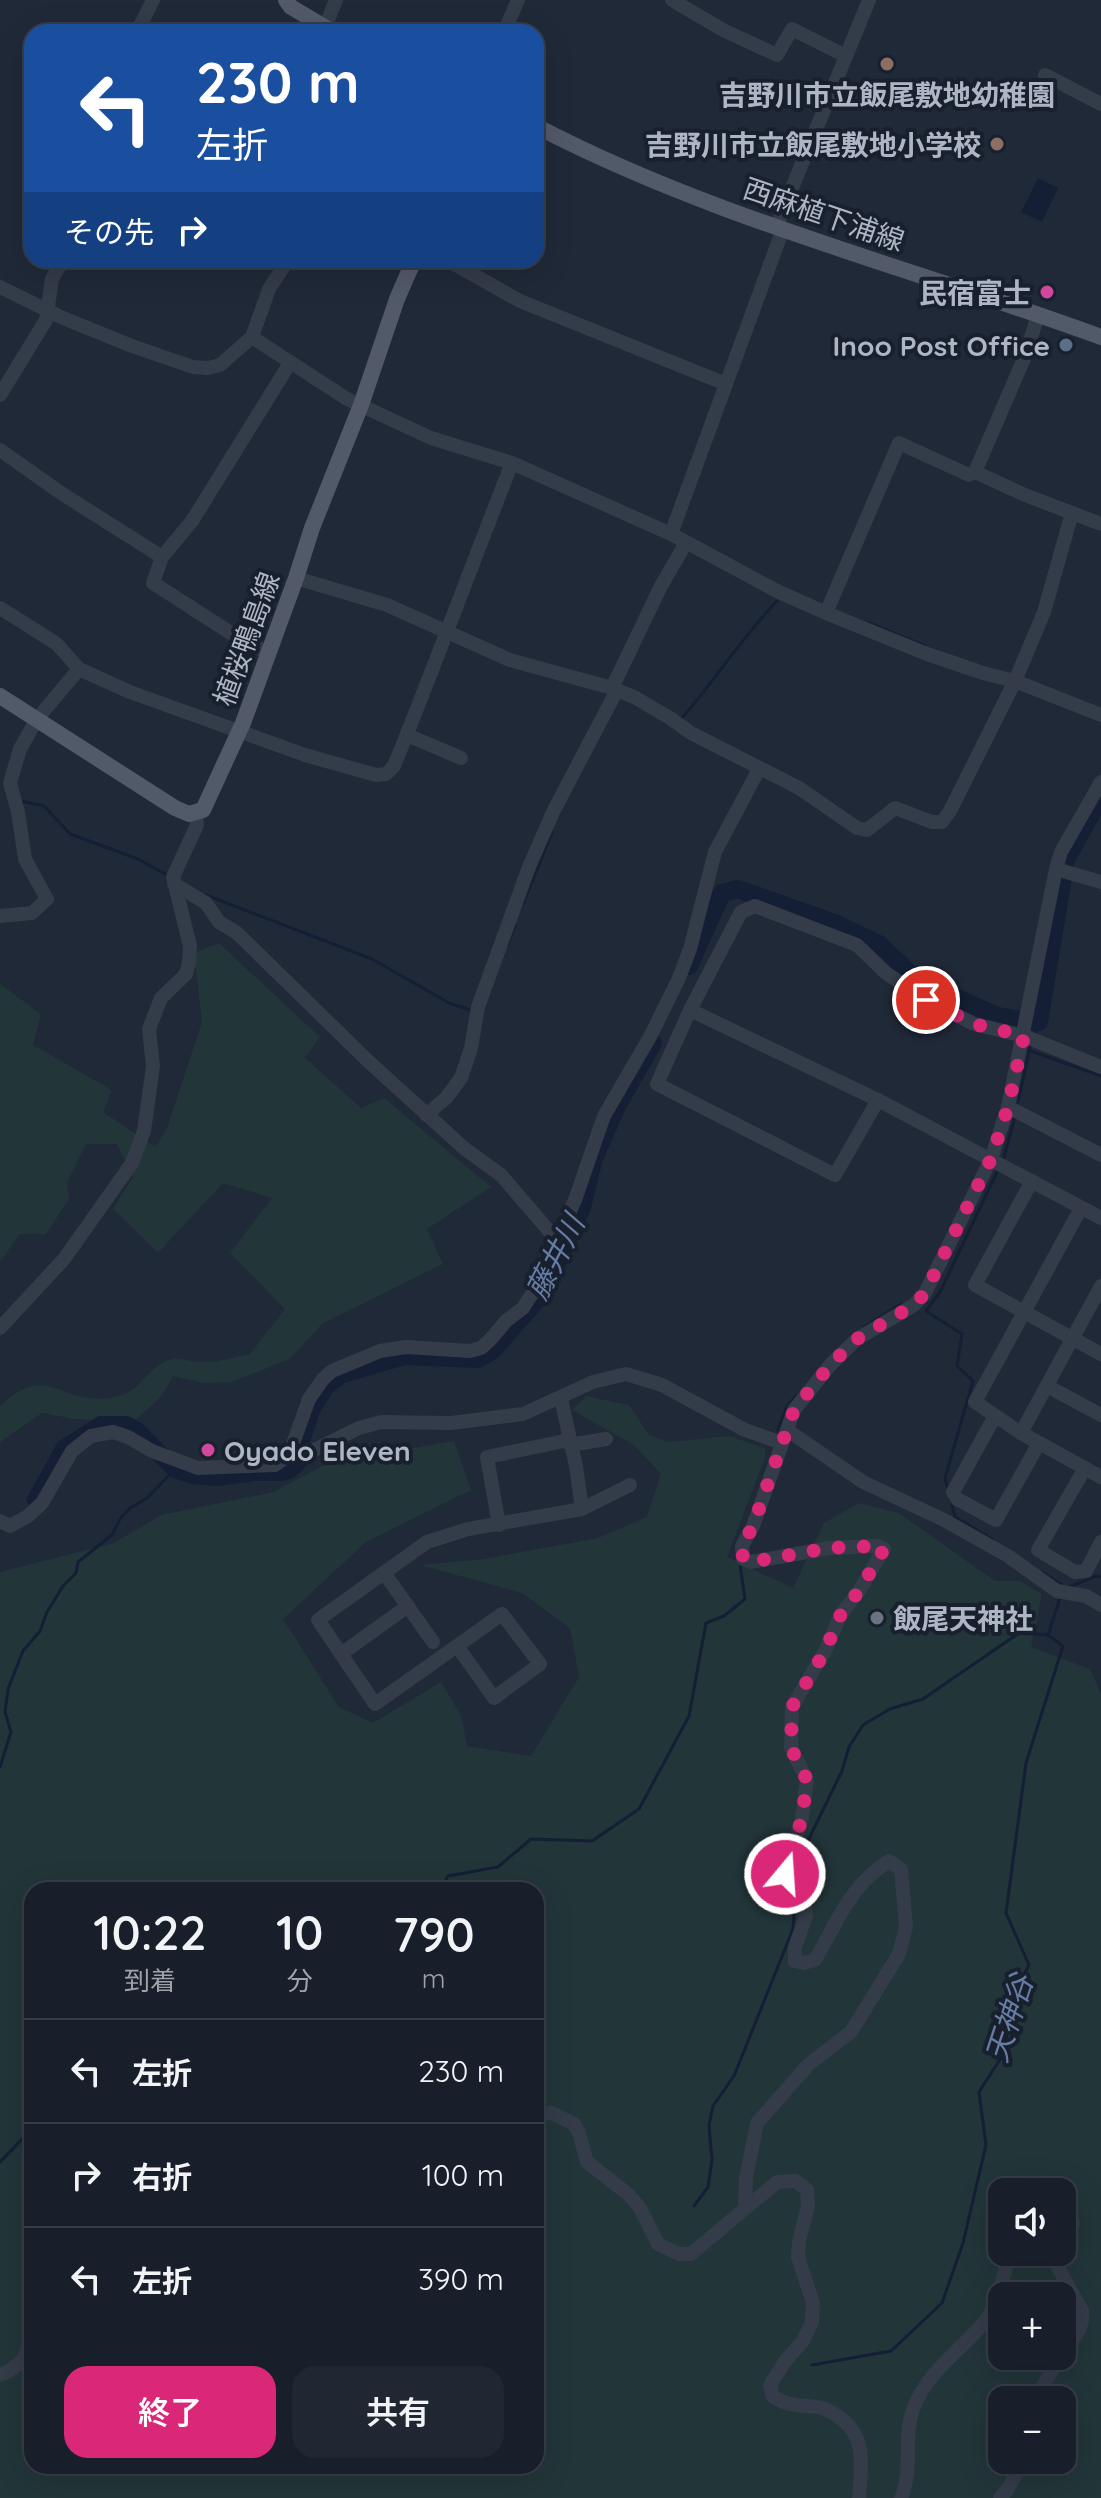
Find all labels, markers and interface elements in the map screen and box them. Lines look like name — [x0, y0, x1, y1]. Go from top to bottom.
text: 230 m — [196, 47, 360, 117]
marker: 吉野川市立飯尾敷地幼稚園 — [878, 55, 896, 73]
icon: left — [64, 56, 168, 160]
place label: 吉野川市立飯尾敷地幼稚園 — [719, 77, 1055, 112]
text: 左折 — [196, 122, 268, 167]
place label: 吉野川市立飯尾敷地小学校 — [645, 127, 981, 162]
marker: 吉野川市立飯尾敷地小学校 — [988, 135, 1006, 153]
street label: 西麻植下浦線 — [739, 170, 909, 258]
icon: right — [170, 208, 214, 252]
text: その先 — [64, 213, 154, 251]
place label: 民宿富士 — [919, 275, 1031, 310]
marker: 民宿富士 — [1038, 283, 1056, 301]
place label: Inoo Post Office — [833, 328, 1050, 363]
marker: Inoo Post Office — [1057, 336, 1075, 354]
street label: 植桜鴨島線 — [206, 567, 286, 711]
pin — [892, 966, 960, 1034]
icon: arrive — [904, 978, 948, 1022]
water label: 藤井川 — [518, 1206, 594, 1306]
place label: Oyado Eleven — [224, 1433, 411, 1468]
marker: Oyado Eleven — [199, 1441, 217, 1459]
place label: 飯尾天神社 — [893, 1601, 1033, 1636]
marker: 飯尾天神社 — [868, 1609, 886, 1627]
position arrow — [743, 1832, 827, 1916]
text: 10:22 — [93, 1902, 207, 1962]
text: 10 — [276, 1902, 323, 1962]
text: 790 — [393, 1904, 475, 1964]
text: m — [422, 1962, 446, 1995]
text: 到着 — [124, 1964, 176, 1997]
text: 分 — [287, 1964, 313, 1997]
water label: 天神谷 — [977, 1966, 1042, 2067]
icon: left — [64, 2049, 108, 2093]
text: 230 m — [418, 2052, 504, 2090]
text: 左折 — [132, 2054, 192, 2092]
icon: right — [64, 2153, 108, 2197]
text: 100 m — [422, 2156, 504, 2194]
text: 右折 — [132, 2158, 192, 2196]
map controls — [988, 2178, 1076, 2474]
button: sound — [988, 2178, 1076, 2266]
icon: left — [64, 2257, 108, 2301]
text: 390 m — [418, 2260, 504, 2298]
text: 左折 — [132, 2262, 192, 2300]
button: + — [988, 2282, 1076, 2370]
button: 終了 — [64, 2366, 276, 2458]
button: 共有 — [292, 2366, 504, 2458]
button: − — [988, 2386, 1076, 2474]

